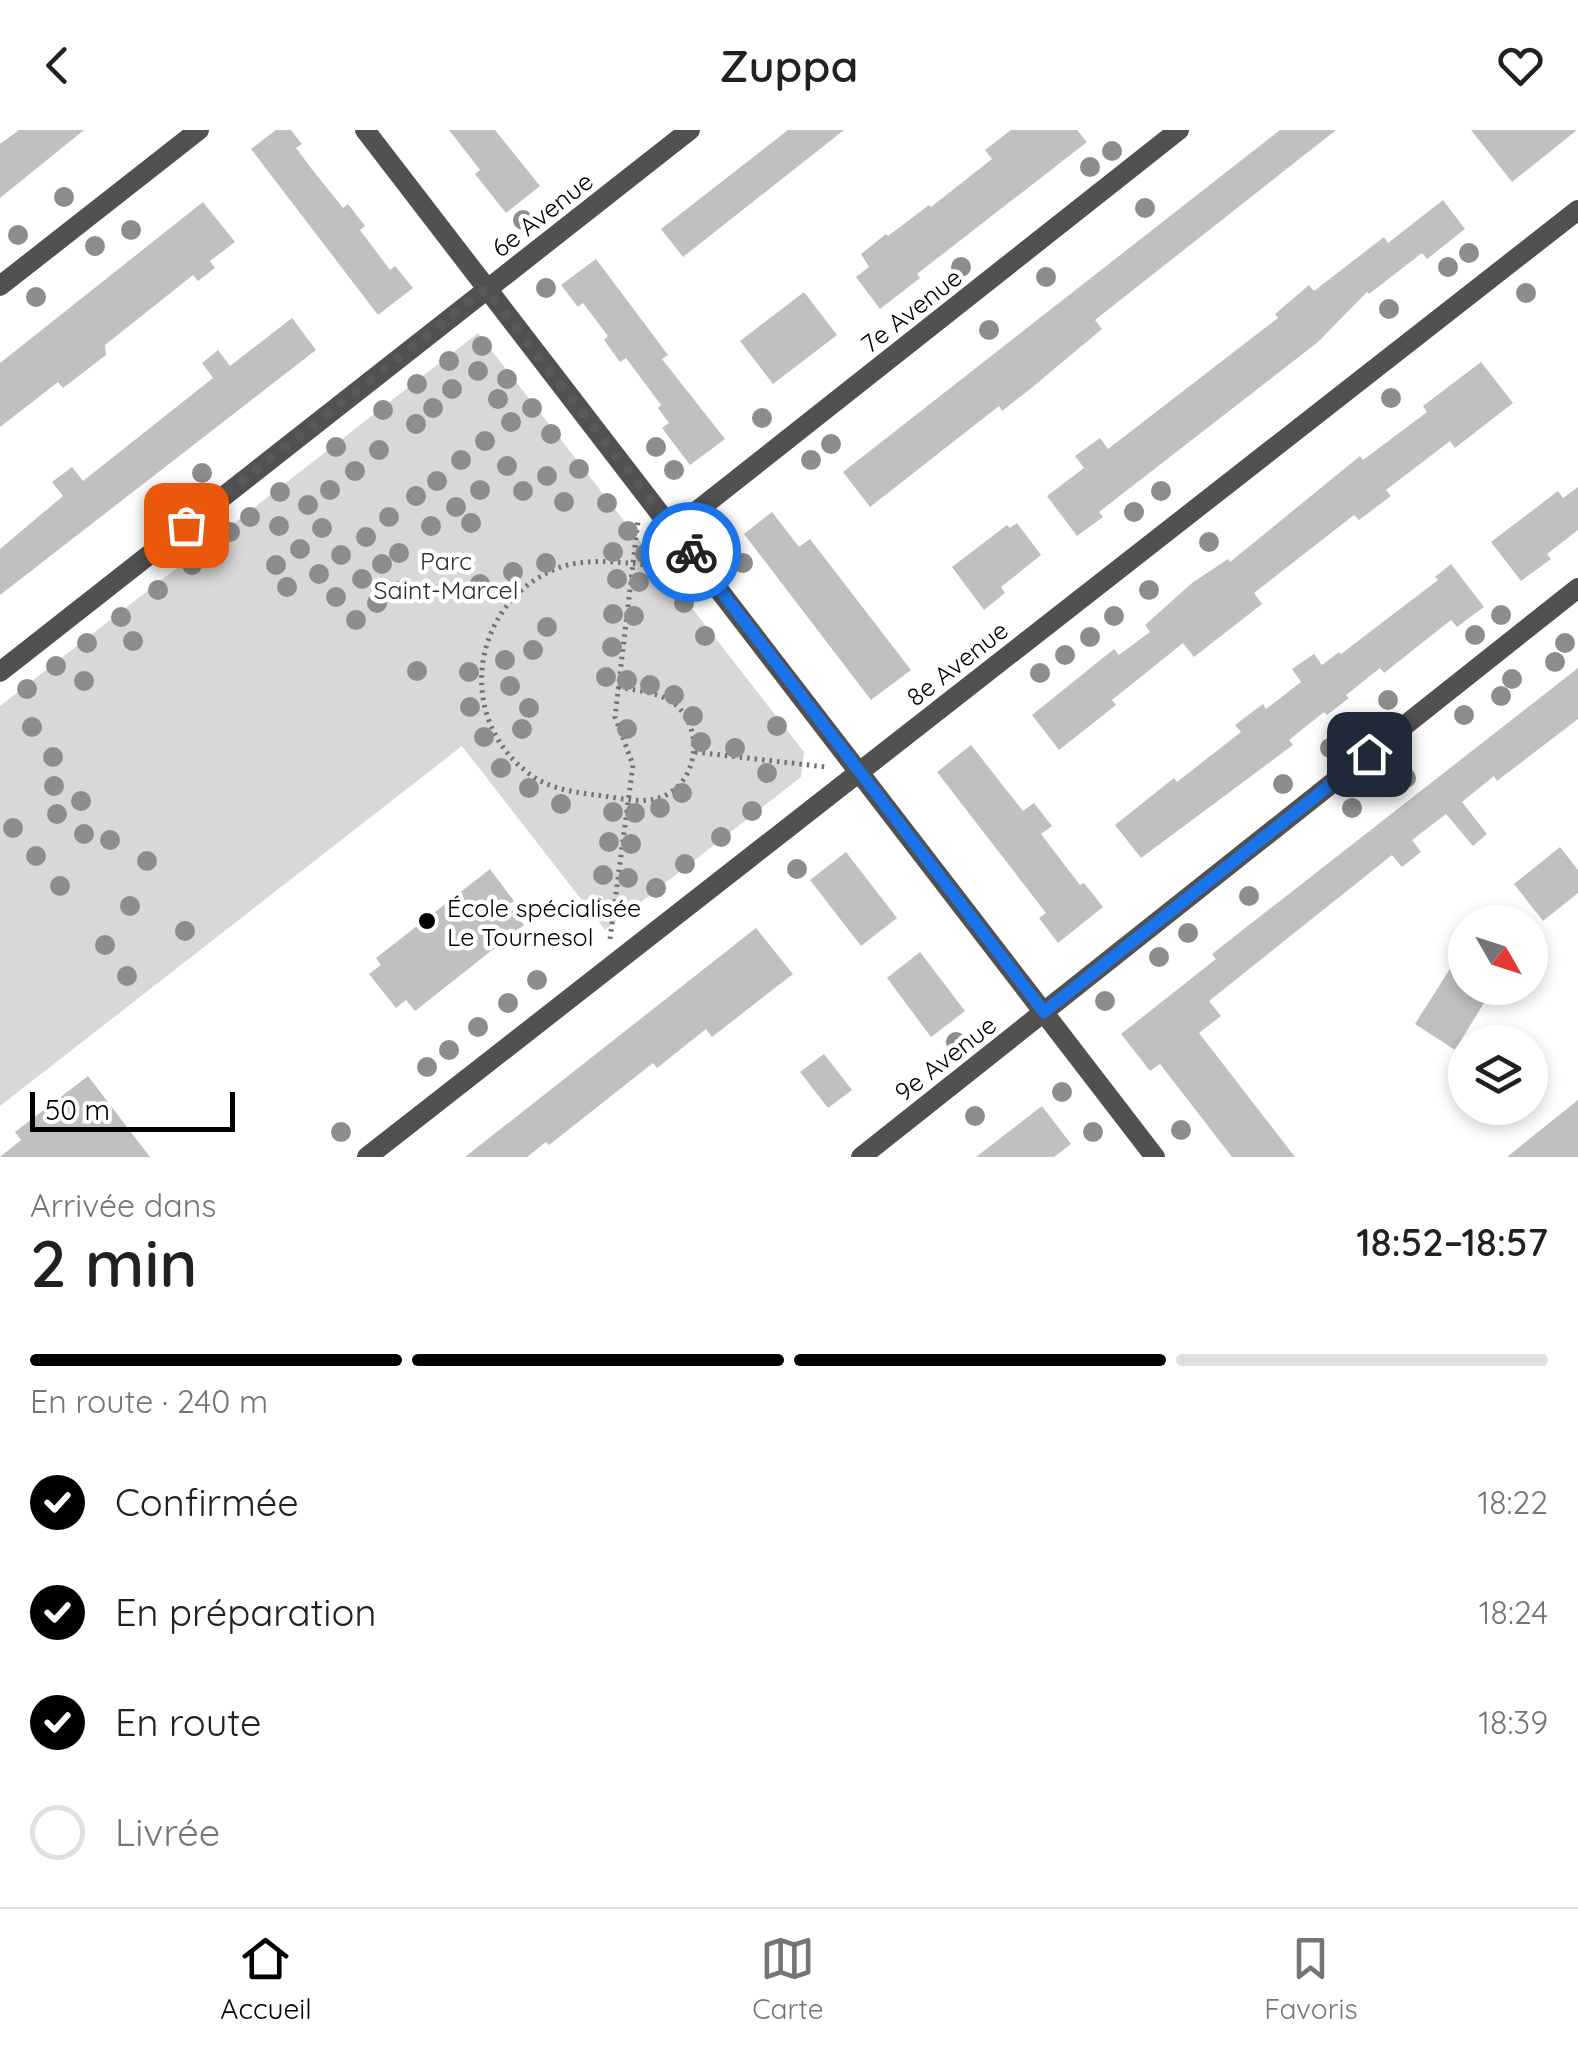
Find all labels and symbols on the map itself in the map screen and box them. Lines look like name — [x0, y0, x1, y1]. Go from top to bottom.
street label: 6e Avenue — [485, 165, 599, 263]
street label: 7e Avenue — [854, 261, 968, 359]
pin — [144, 483, 229, 568]
courier — [641, 502, 741, 602]
park label: Parc Saint-Marcel — [374, 545, 518, 605]
street label: 8e Avenue — [900, 614, 1014, 712]
pin — [1327, 712, 1412, 797]
place label: École spécialisée Le Tournesol — [447, 892, 641, 952]
north arrow — [1448, 905, 1548, 1005]
marker: École spécialisée Le Tournesol — [416, 910, 438, 932]
street label: 9e Avenue — [888, 1009, 1002, 1107]
scale bar — [30, 1087, 235, 1131]

